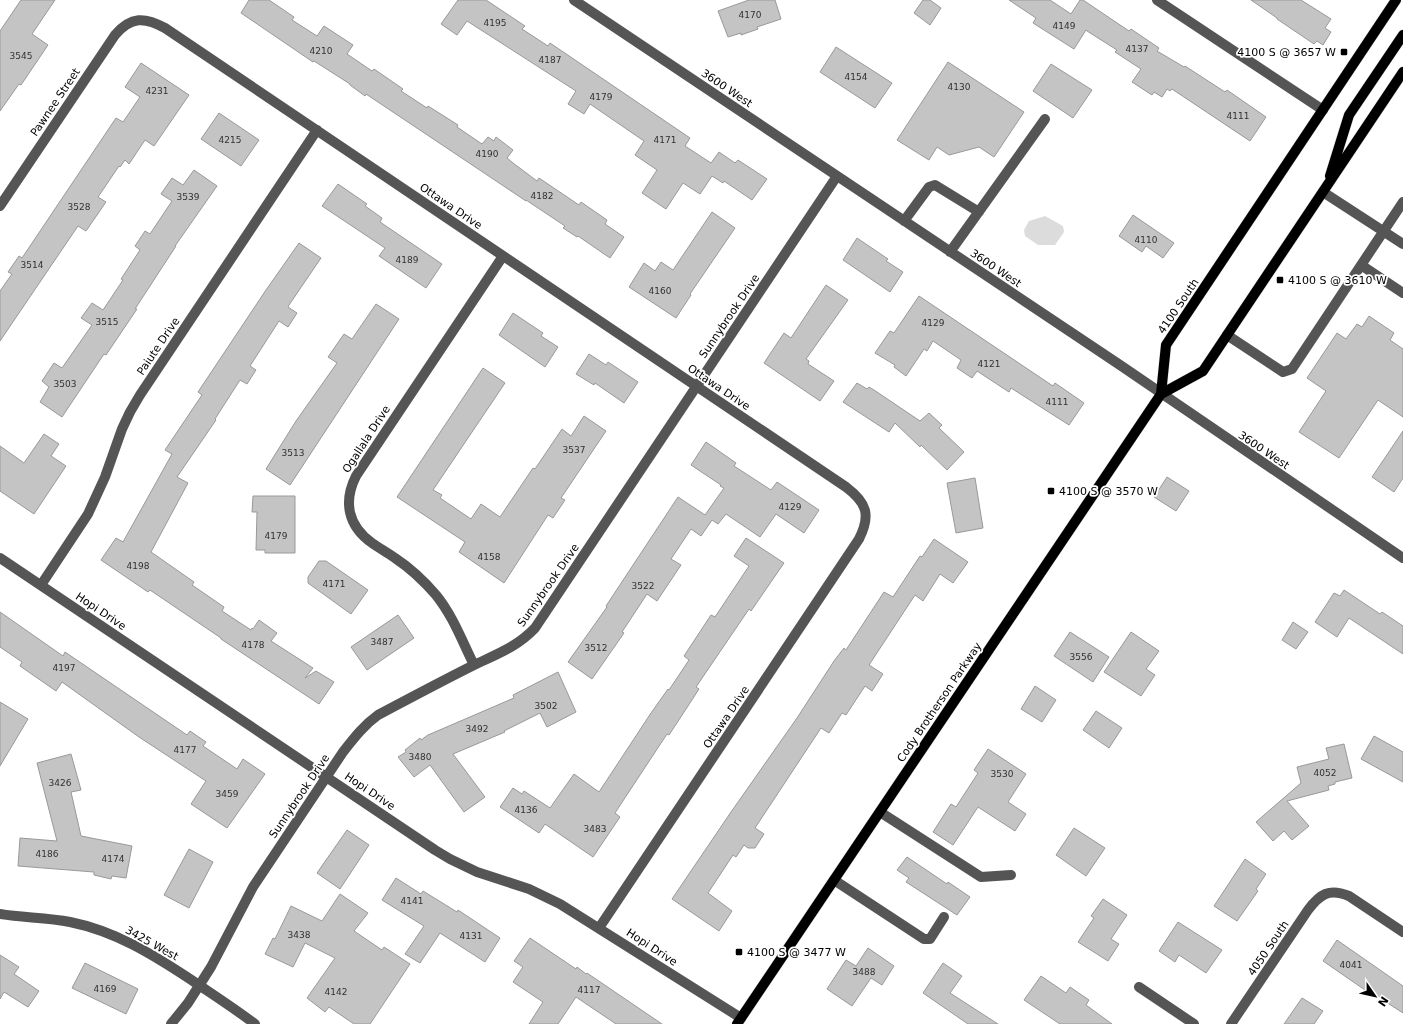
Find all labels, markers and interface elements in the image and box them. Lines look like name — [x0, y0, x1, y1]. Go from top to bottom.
house number: 4170 — [739, 10, 762, 20]
house number: 4195 — [484, 18, 506, 28]
house number: 4149 — [1053, 21, 1076, 31]
house number: 4137 — [1126, 44, 1148, 54]
house number: 4210 — [310, 46, 333, 56]
place label: 4100 S @ 3657 W — [1237, 46, 1336, 59]
marker: 4100 S @ 3657 W — [1339, 47, 1349, 57]
house number: 3545 — [10, 51, 32, 61]
house number: 4187 — [539, 55, 561, 65]
street label: Pawnee Street — [28, 65, 83, 139]
street label: 3600 West — [699, 67, 755, 111]
house number: 4154 — [845, 72, 868, 82]
house number: 4130 — [948, 82, 971, 92]
house number: 4231 — [146, 86, 168, 96]
house number: 4179 — [590, 92, 613, 102]
house number: 4111 — [1227, 111, 1249, 121]
house number: 4215 — [219, 135, 241, 145]
house number: 4171 — [654, 135, 676, 145]
house number: 4190 — [476, 149, 499, 159]
street label: Ottawa Drive — [417, 181, 485, 232]
house number: 4182 — [531, 191, 553, 201]
house number: 3539 — [177, 192, 200, 202]
house number: 3528 — [68, 202, 91, 212]
house number: 4110 — [1135, 235, 1158, 245]
street label: 3600 West — [968, 247, 1024, 291]
house number: 4189 — [396, 255, 419, 265]
house number: 3514 — [21, 260, 44, 270]
street label: Sunnybrook Drive — [697, 272, 762, 361]
place label: 4100 S @ 3610 W — [1288, 274, 1387, 287]
marker: 4100 S @ 3610 W — [1275, 275, 1285, 285]
street label: 4100 South — [1155, 276, 1202, 336]
house number: 4160 — [649, 286, 672, 296]
street label: Paiute Drive — [134, 315, 183, 378]
house number: 3515 — [96, 317, 118, 327]
house number: 4129 — [922, 318, 945, 328]
house number: 4121 — [978, 359, 1000, 369]
street label: Ottawa Drive — [685, 362, 753, 413]
house number: 3503 — [54, 379, 76, 389]
house number: 4111 — [1046, 397, 1068, 407]
street label: Ogallala Drive — [340, 403, 393, 475]
street label: 3600 West — [1236, 429, 1292, 473]
house number: 3537 — [563, 445, 585, 455]
house number: 3513 — [282, 448, 304, 458]
place label: 4100 S @ 3570 W — [1059, 485, 1158, 498]
marker: 4100 S @ 3570 W — [1046, 486, 1056, 496]
house number: 4129 — [779, 502, 802, 512]
house number: 4179 — [265, 531, 288, 541]
street label: Sunnybrook Drive — [515, 541, 582, 629]
house number: 4158 — [478, 552, 501, 562]
house number: 4198 — [127, 561, 150, 571]
house number: 4171 — [323, 579, 345, 589]
house number: 3522 — [632, 581, 654, 591]
street label: Hopi Drive — [73, 590, 129, 633]
house number: 3487 — [371, 637, 393, 647]
house number: 4178 — [242, 640, 265, 650]
street label: Cody Brotherson Parkway — [894, 640, 985, 765]
house number: 3512 — [585, 643, 607, 653]
house number: 3556 — [1070, 652, 1093, 662]
house number: 4197 — [53, 663, 75, 673]
street label: Ottawa Drive — [701, 683, 752, 751]
house number: 3502 — [535, 701, 557, 711]
house number: 3492 — [466, 724, 488, 734]
house number: 4177 — [174, 745, 196, 755]
street label: Sunnybrook Drive — [267, 752, 332, 841]
house number: 3480 — [409, 752, 432, 762]
house number: 4052 — [1314, 768, 1336, 778]
house number: 3530 — [991, 769, 1014, 779]
street label: Hopi Drive — [342, 770, 398, 813]
house number: 3426 — [49, 778, 72, 788]
house number: 3459 — [216, 789, 239, 799]
house number: 4136 — [515, 805, 538, 815]
house number: 3483 — [584, 824, 606, 834]
house number: 4186 — [36, 849, 59, 859]
house number: 4174 — [102, 854, 125, 864]
house number: 4141 — [401, 896, 423, 906]
street label: 4050 South — [1245, 918, 1292, 978]
street label: 3425 West — [123, 924, 181, 964]
street label: Hopi Drive — [624, 926, 680, 969]
house number: 3438 — [288, 930, 311, 940]
house number: 4131 — [460, 931, 482, 941]
place label: 4100 S @ 3477 W — [747, 946, 846, 959]
marker: 4100 S @ 3477 W — [734, 947, 744, 957]
house number: 4041 — [1340, 960, 1362, 970]
house number: 3488 — [853, 967, 876, 977]
north arrow — [1355, 976, 1395, 1016]
house number: 4169 — [94, 984, 117, 994]
house number: 4117 — [578, 985, 600, 995]
house number: 4142 — [325, 987, 347, 997]
text: N — [1375, 994, 1391, 1009]

